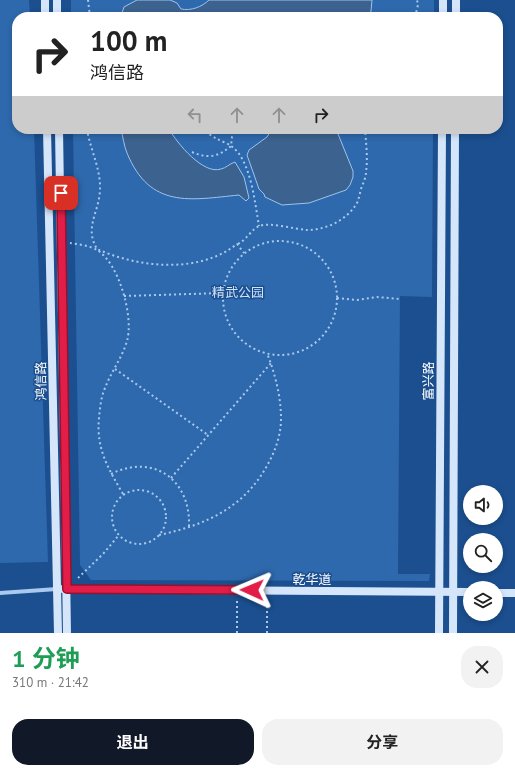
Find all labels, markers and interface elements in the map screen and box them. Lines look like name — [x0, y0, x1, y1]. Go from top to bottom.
text: 100 m — [90, 22, 167, 59]
icon: right — [24, 28, 76, 80]
text: 鸿信路 — [90, 61, 144, 84]
icon: left — [184, 104, 206, 126]
icon: ahead — [226, 104, 248, 126]
icon: ahead — [268, 104, 290, 126]
icon: right — [310, 104, 332, 126]
pin — [44, 176, 78, 210]
icon: arrive — [50, 182, 72, 204]
park label: 精武公园 — [212, 284, 264, 301]
street label: 鸿信路 — [32, 361, 50, 401]
street label: 富兴路 — [420, 361, 437, 401]
map controls — [463, 485, 503, 621]
button: sound — [463, 485, 503, 525]
button: search — [463, 533, 503, 573]
position arrow — [231, 569, 273, 611]
street label: 乾华道 — [292, 571, 332, 588]
button: layers — [463, 581, 503, 621]
text: 1 分钟 — [12, 643, 80, 674]
button: close — [461, 646, 503, 688]
text: 310 m · 21:42 — [12, 674, 89, 691]
button: 退出 — [12, 719, 254, 765]
button: 分享 — [262, 719, 503, 765]

